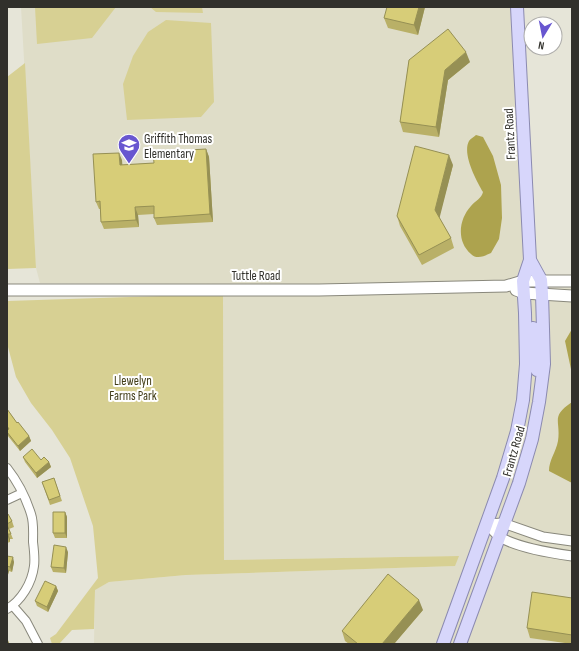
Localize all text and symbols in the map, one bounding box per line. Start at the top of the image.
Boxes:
north arrow [523,16,563,56]
text: N [537,38,545,52]
street label: Frantz Road [501,108,519,160]
place label: Griffith Thomas Elementary [144,131,213,162]
school or university icon: Griffith Thomas Elementary [116,132,142,165]
street label: Tuttle Road [231,268,281,284]
park label: Llewelyn Farms Park [109,373,157,404]
street label: Frantz Road [499,424,529,478]

